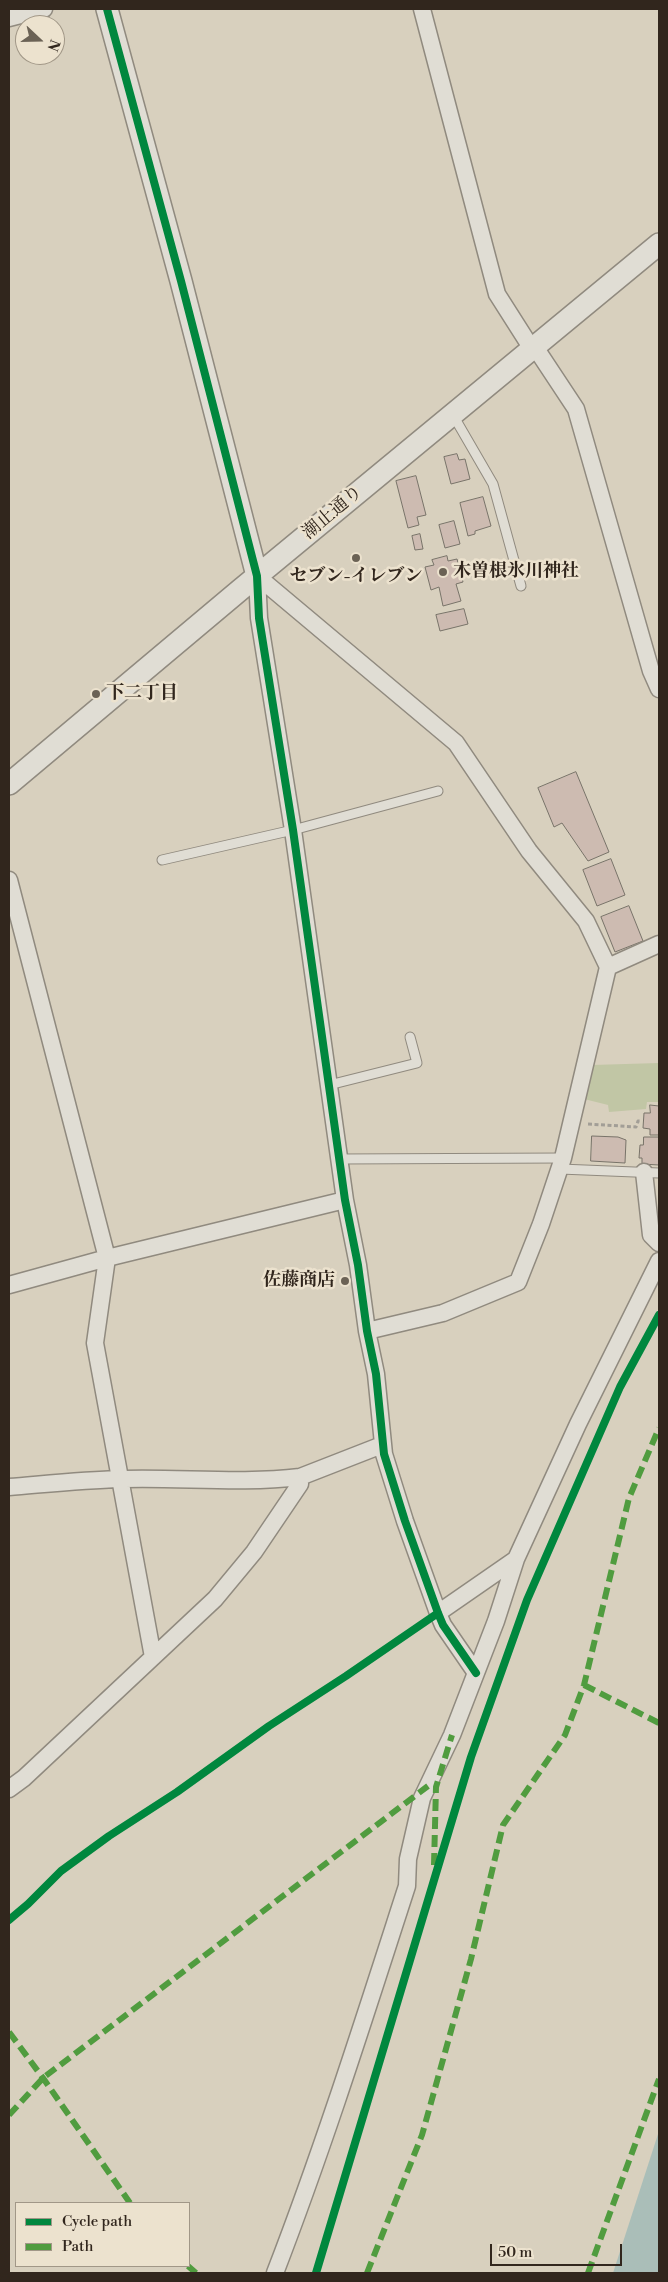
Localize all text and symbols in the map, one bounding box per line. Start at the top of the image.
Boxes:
north arrow [15,15,65,65]
text: N [43,37,63,53]
street label: 潮止通り [298,482,368,544]
marker: セブン-イレブン [350,552,362,564]
place label: 木曽根氷川神社 [453,561,579,583]
place label: セブン-イレブン [289,566,423,588]
marker: 木曽根氷川神社 [437,566,449,578]
place label: 下二丁目 [106,683,178,705]
marker: 下二丁目 [90,688,102,700]
place label: 佐藤商店 [263,1270,335,1292]
marker: 佐藤商店 [339,1275,351,1287]
legend [15,2202,190,2267]
text: Cycle path [62,2212,132,2231]
scale bar [493,2234,626,2266]
text: Path [62,2237,94,2256]
text: 50 m [498,2243,532,2262]

